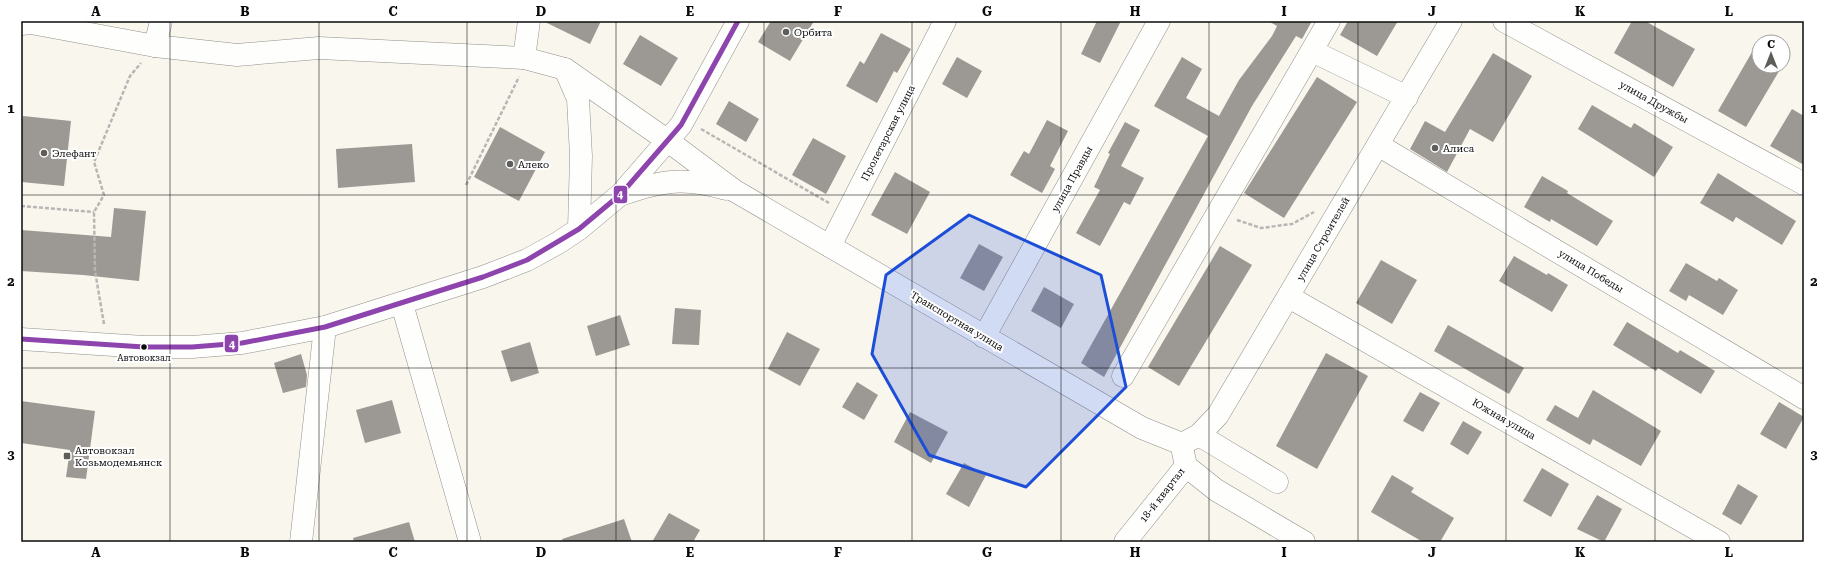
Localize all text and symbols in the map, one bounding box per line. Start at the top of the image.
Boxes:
text: A [91,4,101,19]
text: B [240,4,250,19]
text: C [388,4,398,19]
text: D [536,4,546,19]
text: E [686,4,694,19]
text: F [834,4,842,19]
text: G [982,4,992,19]
text: H [1130,4,1141,19]
text: I [1281,4,1287,19]
text: J [1428,4,1436,19]
text: K [1575,4,1586,19]
text: L [1725,4,1733,19]
marker: Орбита [781,27,791,37]
place label: Орбита [794,27,833,38]
north arrow [1751,34,1791,74]
text: С [1767,38,1775,51]
street label: улица Дружбы [1618,79,1690,125]
street label: Пролетарская улица [859,83,917,183]
text: 1 [7,101,15,116]
text: 1 [1810,101,1818,116]
marker: Алиса [1430,143,1440,153]
place label: Алиса [1443,143,1475,154]
street label: улица Правды [1049,144,1095,214]
marker: Элефант [39,148,49,158]
place label: Элефант [52,148,97,159]
marker: Алеко [505,159,515,169]
place label: Алеко [518,159,549,170]
line badge: 4 [613,185,628,204]
text: 4 [617,188,624,201]
street label: улица Строителей [1295,195,1352,283]
street label: улица Победы [1557,247,1625,295]
text: 2 [7,274,15,289]
text: 2 [1810,274,1818,289]
street label: Транспортная улица [909,289,1006,353]
line badge: 4 [224,334,239,353]
text: 4 [229,338,236,351]
marker: Автовокзал [139,342,149,352]
place label: Автовокзал [117,353,171,363]
street label: Южная улица [1471,397,1538,442]
place label: Автовокзал Козьмодемьянск [75,445,163,468]
text: 3 [7,447,15,462]
text: 3 [1810,447,1818,462]
marker: Автовокзал Козьмодемьянск [62,451,72,461]
street label: 18-й квартал [1137,466,1187,524]
text: A [91,545,101,560]
text: B [240,545,250,560]
text: C [388,545,398,560]
text: D [536,545,546,560]
text: E [686,545,694,560]
text: F [834,545,842,560]
text: G [982,545,992,560]
text: H [1130,545,1141,560]
text: I [1281,545,1287,560]
text: J [1428,545,1436,560]
text: K [1575,545,1586,560]
text: L [1725,545,1733,560]

